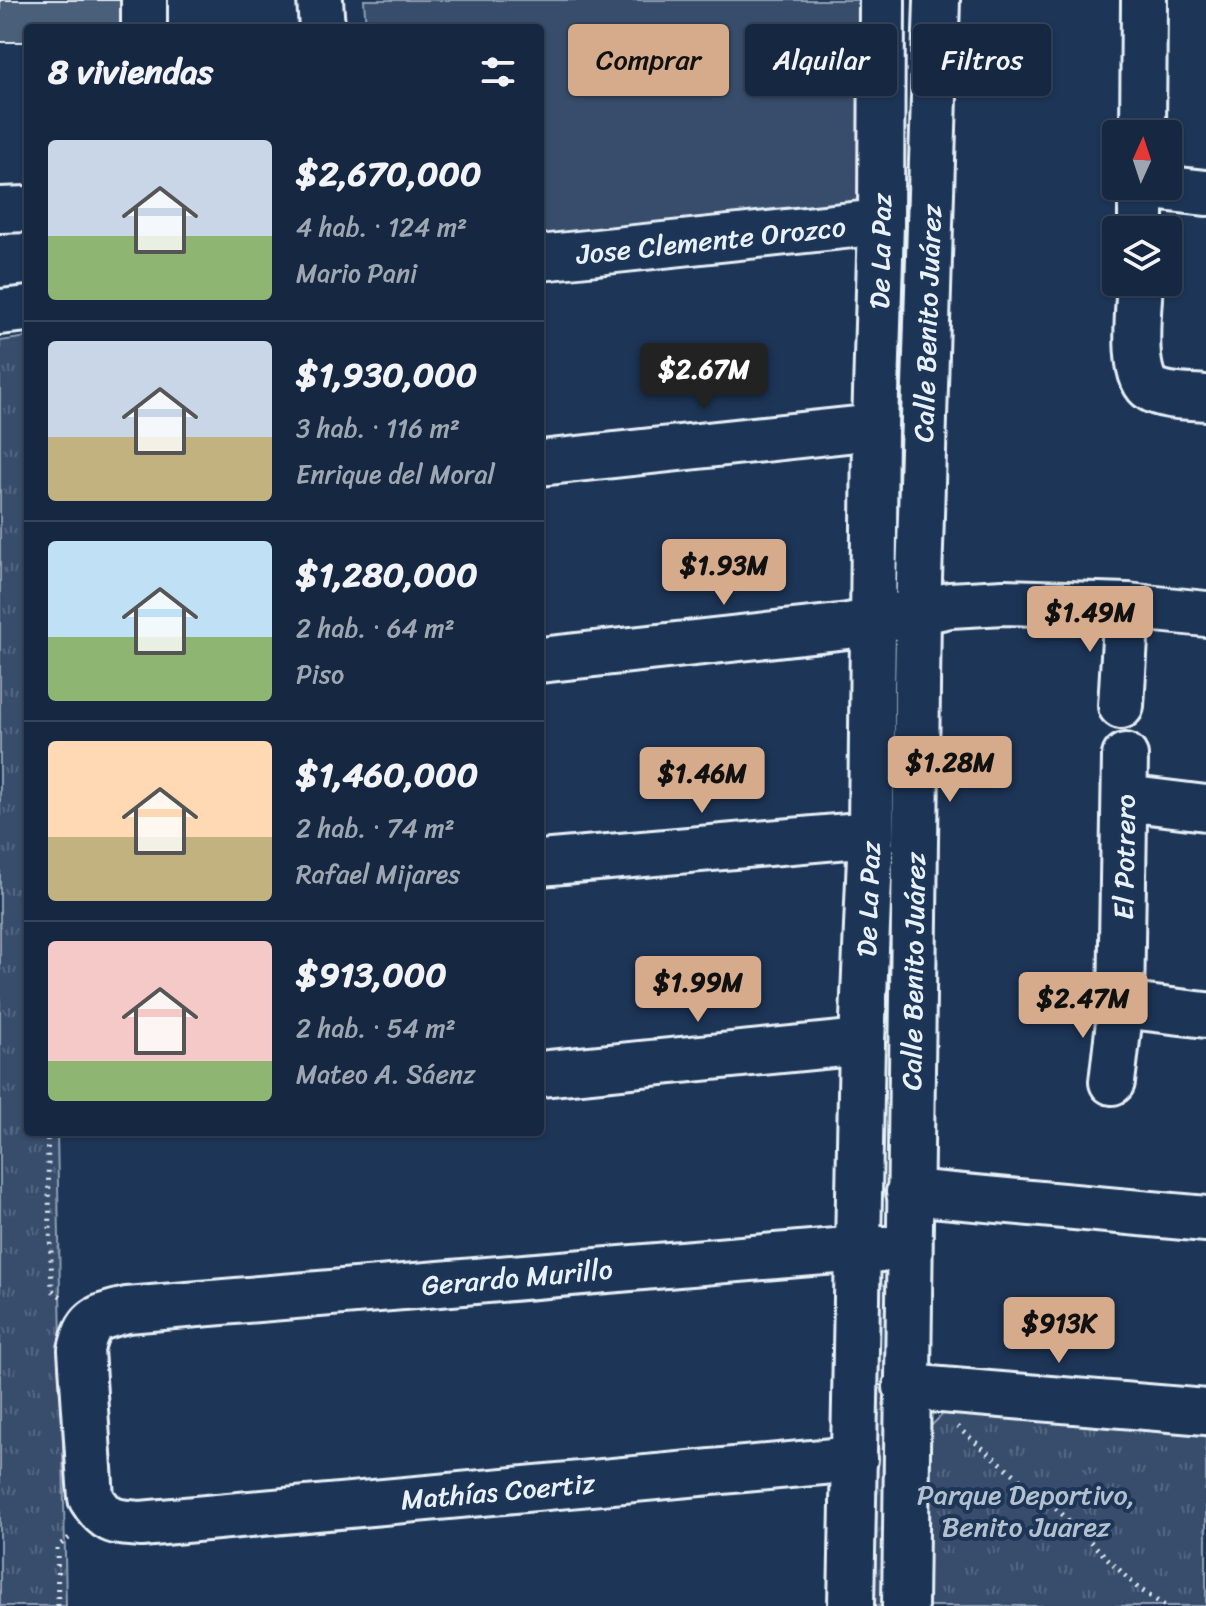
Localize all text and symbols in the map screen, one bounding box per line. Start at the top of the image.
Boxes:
chip: Comprar [568,24,729,96]
chip: Alquilar [745,24,897,96]
chip: Filtros [913,24,1051,96]
text: 8 viviendas [48,42,213,102]
icon: filters [476,50,520,94]
north arrow [1102,120,1182,200]
map controls [1102,120,1182,296]
text: $2,670,000 [296,144,481,204]
icon: home [112,172,208,268]
street label: De La Paz [855,192,906,309]
street label: Jose Clemente Orozco [573,202,848,279]
street label: Calle Benito Juárez [899,202,956,443]
text: 4 hab. · 124 m² [296,204,467,250]
button: layers [1102,216,1182,296]
text: Mario Pani [296,250,417,296]
pin: $2.67M [639,343,769,411]
text: $1,930,000 [296,345,477,405]
text: $2.67M [658,346,750,392]
icon: home [112,373,208,469]
text: 3 hab. · 116 m² [296,405,460,451]
text: Enrique del Moral [296,451,495,497]
pin: $1.93M [659,539,789,607]
text: $1.93M [680,542,768,588]
text: $1,280,000 [296,545,478,605]
icon: home [112,573,208,669]
pin: $1.49M [1025,586,1155,654]
text: $1.49M [1045,589,1135,635]
text: 2 hab. · 64 m² [296,605,455,651]
text: Piso [296,651,344,697]
pin: $1.28M [885,736,1015,804]
text: $1.28M [906,739,994,785]
text: $1,460,000 [296,745,478,805]
pin: $1.46M [637,747,767,815]
text: $1.46M [658,750,746,796]
icon: home [112,773,208,869]
street label: El Potrero [1099,794,1150,920]
text: 2 hab. · 74 m² [296,805,455,851]
street label: De La Paz [842,839,895,958]
text: Rafael Mijares [296,851,460,897]
street label: Calle Benito Juárez [887,851,940,1091]
text: $913,000 [296,945,447,1005]
pin: $1.99M [633,956,763,1024]
text: $1.99M [653,959,743,1005]
pin: $2.47M [1018,972,1148,1040]
icon: home [112,973,208,1069]
text: $2.47M [1037,975,1129,1021]
text: 2 hab. · 54 m² [296,1005,456,1051]
text: Mateo A. Sáenz [296,1051,475,1097]
street label: Gerardo Murillo [419,1245,615,1310]
pin: $913K [1003,1297,1115,1365]
text: $913K [1022,1300,1096,1346]
street label: Mathías Coertiz [399,1459,598,1524]
park label: Parque Deportivo, Benito Juarez [917,1470,1135,1551]

